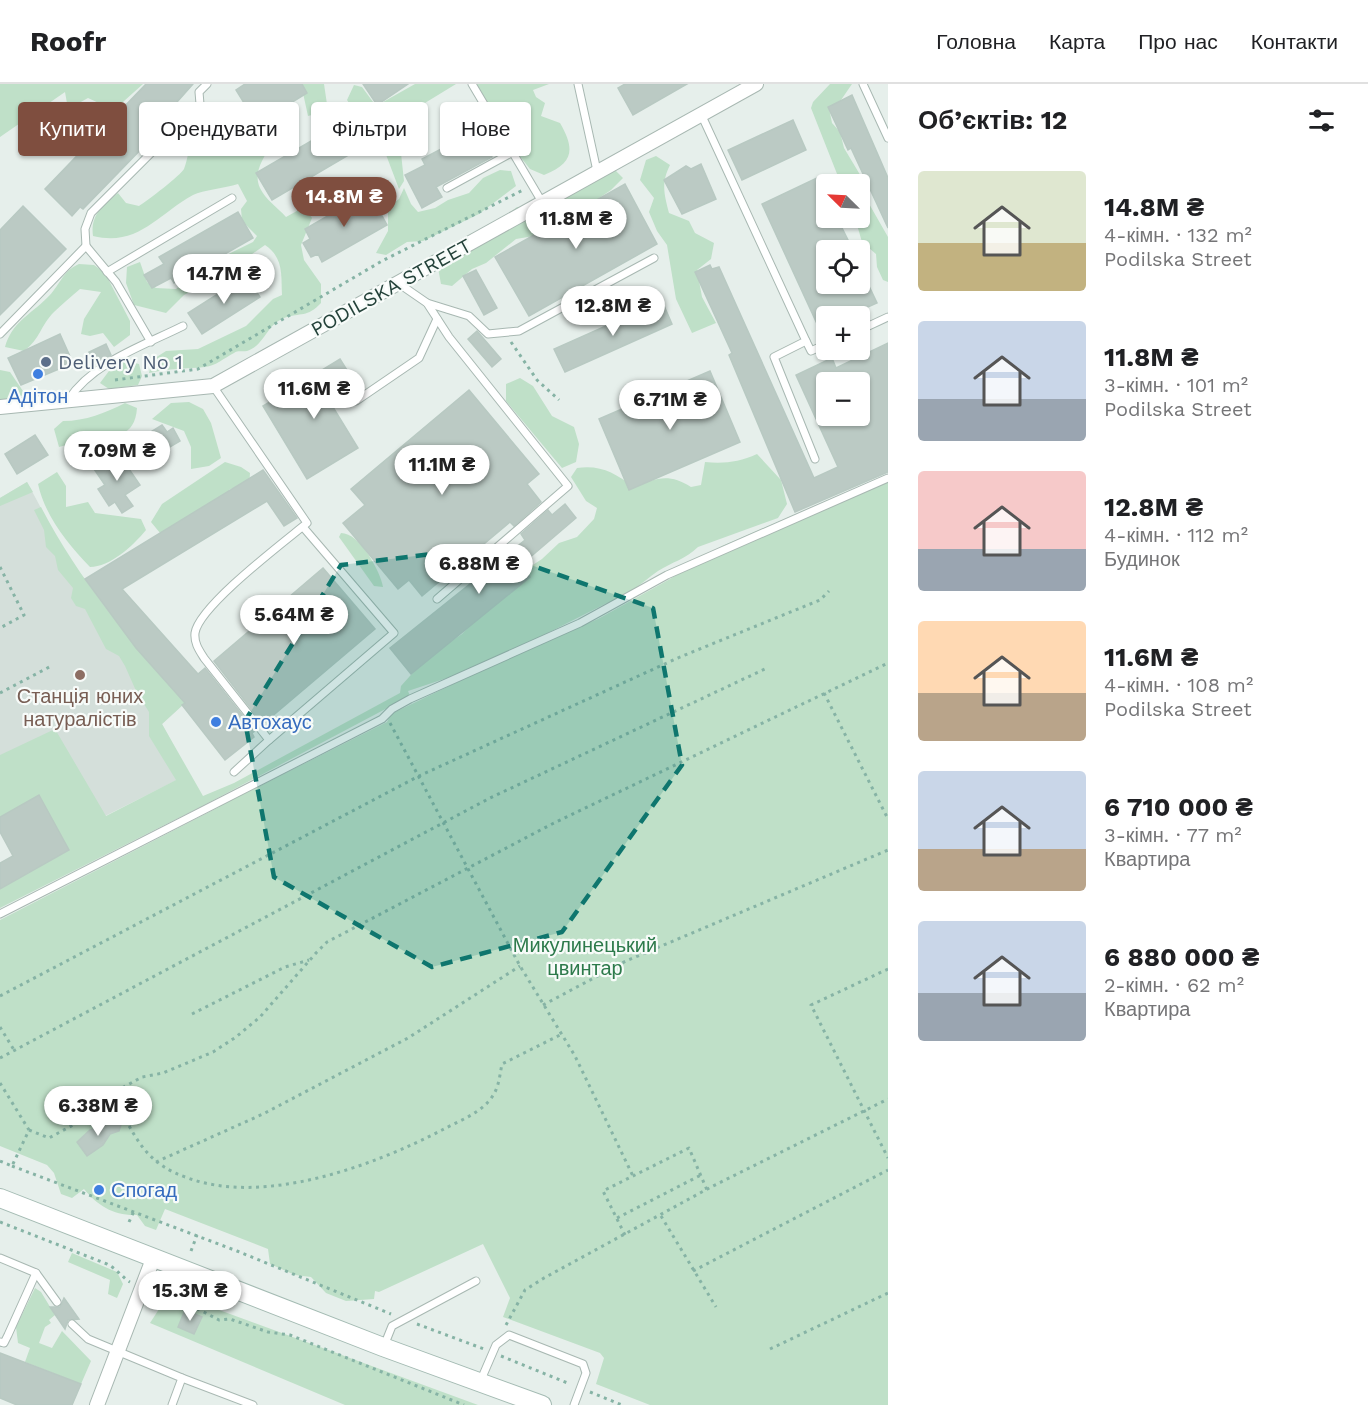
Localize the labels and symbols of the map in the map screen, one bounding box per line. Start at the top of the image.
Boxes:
north arrow [816,174,870,228]
pin: 14.8M ₴ [289,177,399,228]
pin: 11.8M ₴ [521,199,631,250]
street label: PODILSKA STREET [307,233,475,341]
pin: 14.7M ₴ [169,254,279,305]
pin: 12.8M ₴ [558,286,668,337]
place label: Delivery No 1 [58,350,183,374]
marker: Delivery No 1 [39,355,53,369]
marker: Адітон [31,367,45,381]
pin: 11.6M ₴ [259,369,369,420]
pin: 6.71M ₴ [615,380,725,431]
place label: Адітон [8,384,68,408]
pin: 7.09M ₴ [62,431,172,482]
pin: 11.1M ₴ [387,445,497,496]
pin: 6.88M ₴ [424,544,534,595]
pin: 5.64M ₴ [239,595,349,646]
marker: Станція юних натуралістів [73,668,87,682]
place label: Станція юних натуралістів [17,684,143,731]
place label: Автохаус [228,710,312,734]
marker: Автохаус [209,715,223,729]
park label: Микулинецький цвинтар [513,933,657,980]
pin: 6.38M ₴ [43,1086,153,1137]
place label: Спогад [111,1178,177,1202]
marker: Спогад [92,1183,106,1197]
pin: 15.3M ₴ [135,1271,245,1322]

